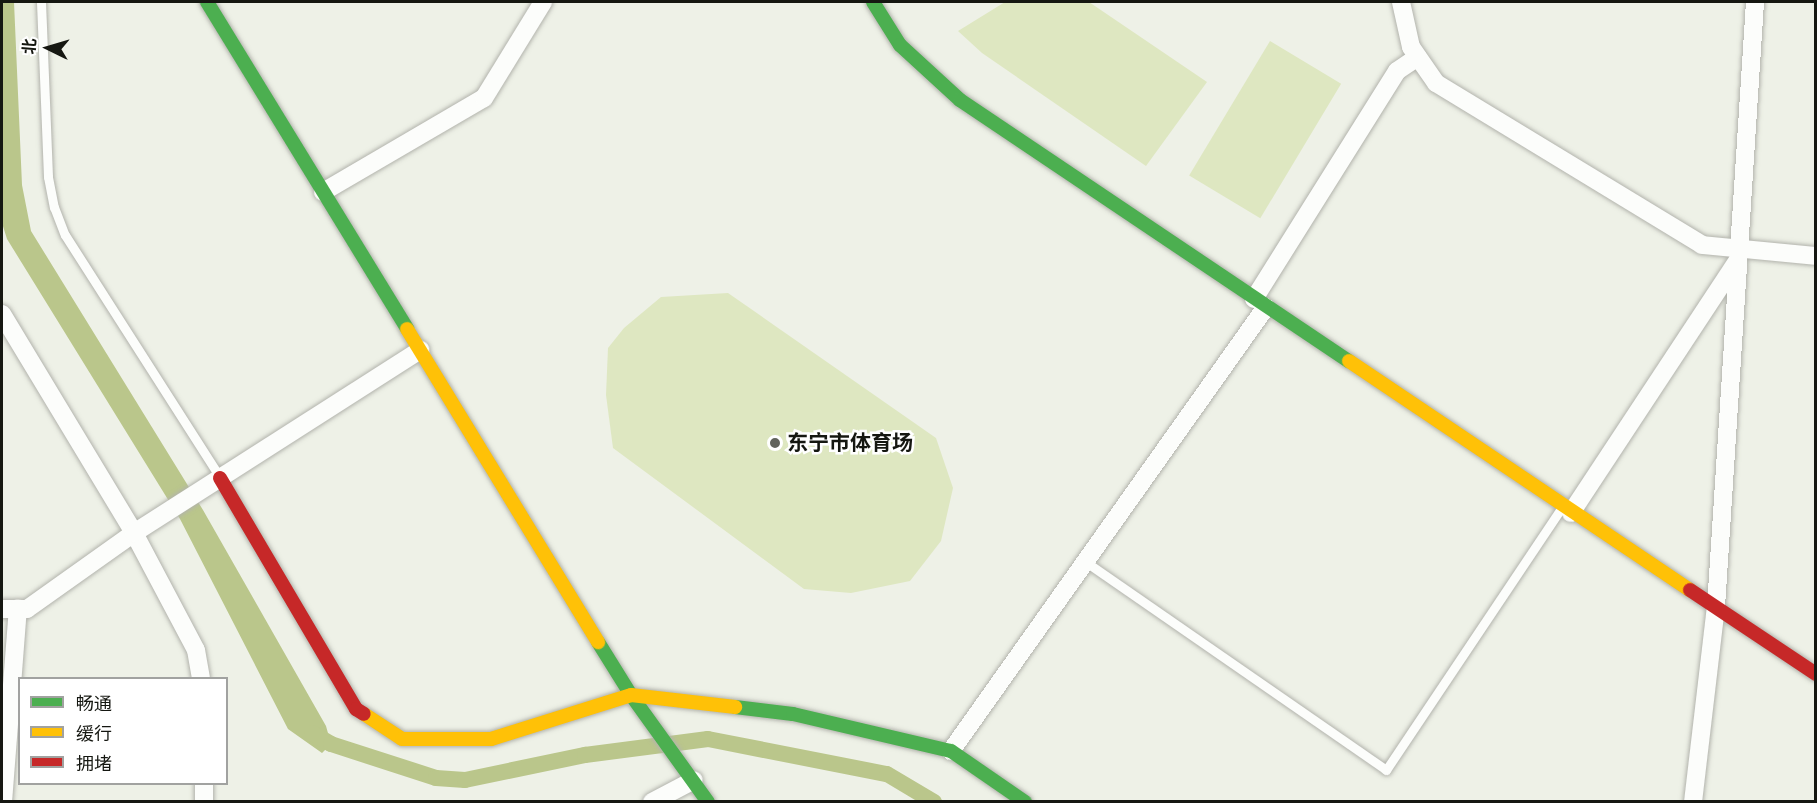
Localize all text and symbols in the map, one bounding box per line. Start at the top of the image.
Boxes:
north arrow [18,18,78,78]
text: 北 [18,38,42,55]
place label: 东宁市体育场 [787,430,913,456]
marker: 东宁市体育场 [768,436,782,450]
legend [18,677,228,785]
text: 畅通 [76,692,112,716]
text: 缓行 [76,722,112,746]
text: 拥堵 [76,752,112,776]

